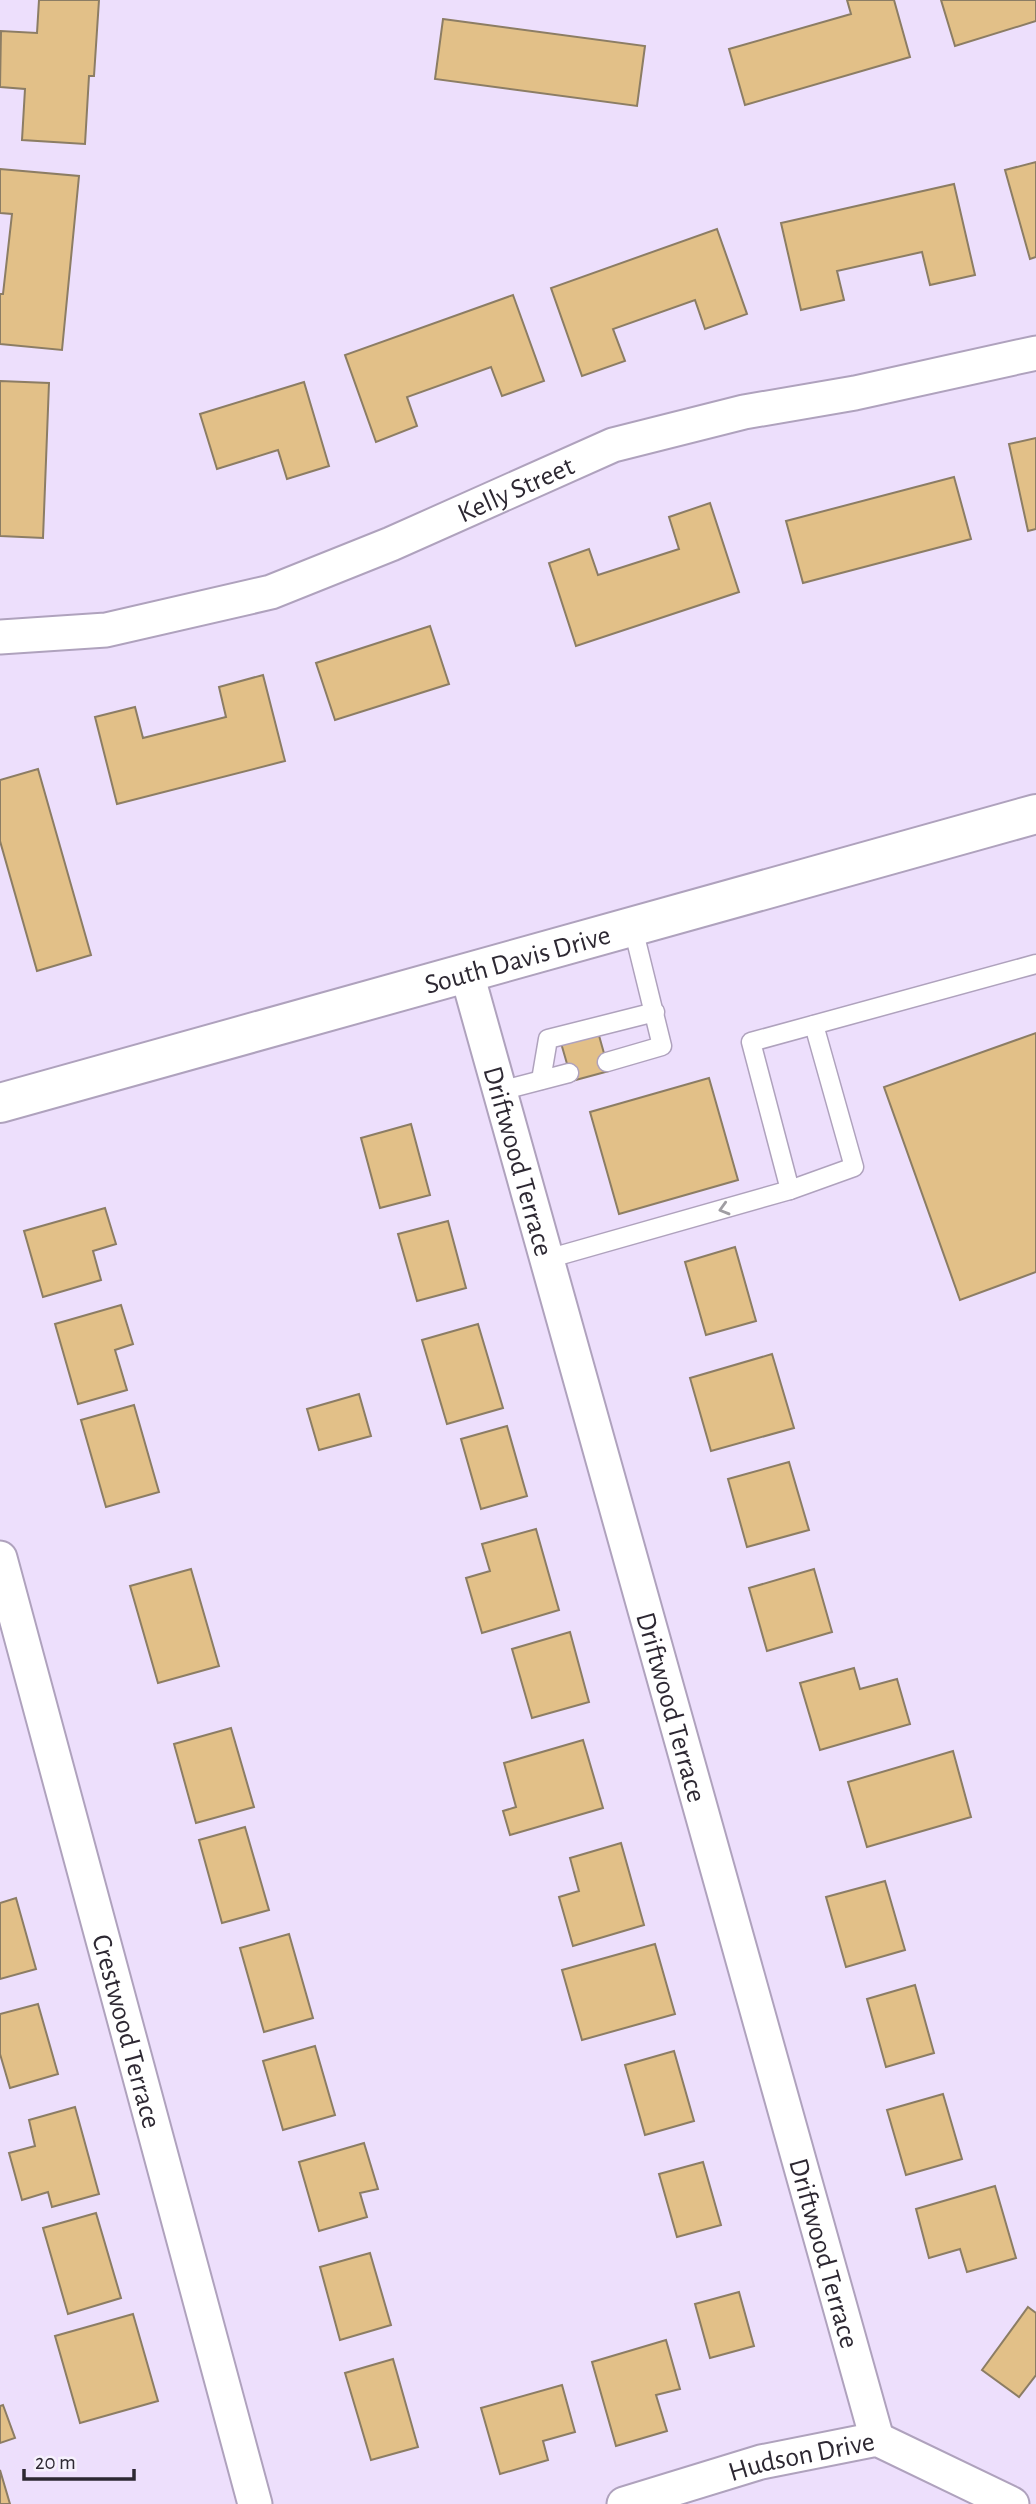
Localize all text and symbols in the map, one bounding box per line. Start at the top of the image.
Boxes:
street label: Kelly Street [454,452,579,528]
street label: South Davis Drive [422,921,614,1000]
street label: Driftwood Terrace [477,1063,557,1259]
one-way arrow [718,1200,730,1215]
street label: Driftwood Terrace [630,1609,710,1805]
street label: Crestwood Terrace [86,1932,165,2132]
street label: Driftwood Terrace [783,2155,863,2352]
street label: Hudson Drive [725,2428,877,2487]
scale bar [24,2438,135,2482]
text: 20 m [35,2452,76,2473]

